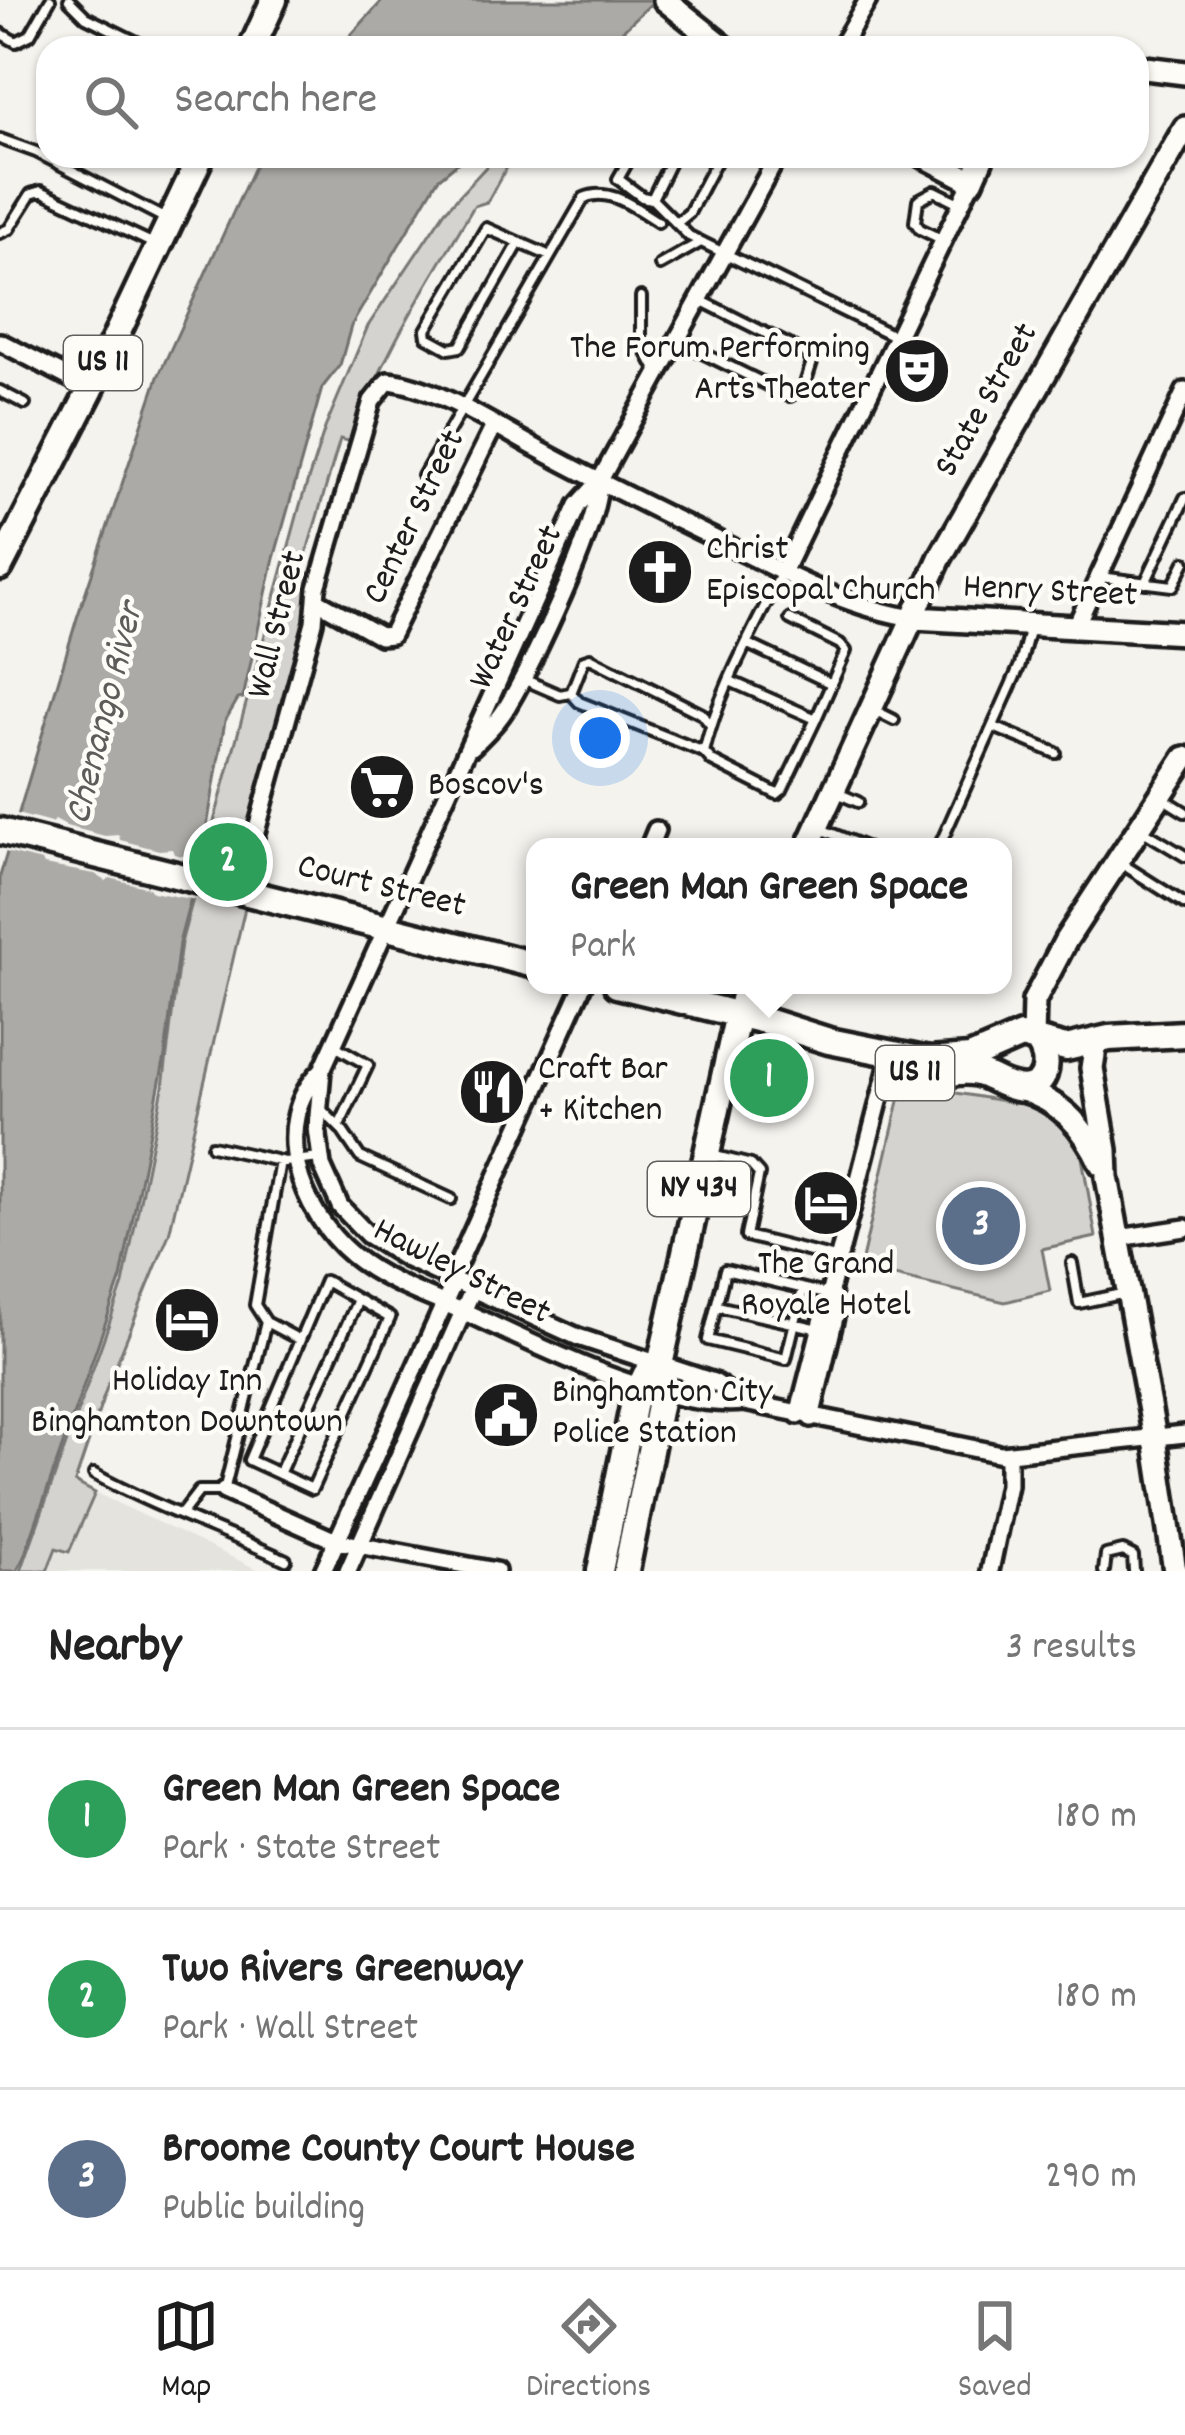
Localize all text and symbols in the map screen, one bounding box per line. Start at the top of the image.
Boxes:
search box [36,36,1149,168]
icon: search [78,69,144,135]
text: Search here [174,70,377,134]
street label: State Street [923,314,1053,488]
place label: The Forum Performing Arts Theater [570,324,871,417]
road number: US 11 [64,336,142,390]
theatre icon: The Forum Performing Arts Theater [882,336,952,406]
street label: Center Street [351,422,481,614]
street label: Water Street [457,517,579,699]
place label: Christ Episcopal Church [706,525,936,618]
church icon: Christ Episcopal Church [625,537,695,607]
street label: Wall Street [236,546,322,704]
street label: Henry Street [961,562,1139,624]
water label: Chenango River [53,593,162,830]
your location [570,708,630,768]
supermarket icon: Boscov's [347,752,417,822]
place label: Boscov's [428,761,544,813]
pin: 2 [189,817,267,907]
popup [526,838,1012,994]
street label: Court Street [291,842,471,934]
text: Green Man Green Space [570,857,968,921]
text: Park [570,921,636,976]
pin: 1 [730,1033,808,1123]
place label: Craft Bar + Kitchen [538,1045,668,1138]
road number: US 11 [876,1046,954,1100]
restaurant icon: Craft Bar + Kitchen [457,1057,527,1127]
road number: NY 434 [648,1162,750,1216]
hotel icon: The Grand Royale Hotel [791,1168,861,1238]
pin: 3 [942,1181,1020,1271]
street label: Hawley Street [363,1206,559,1340]
place label: The Grand Royale Hotel [741,1240,911,1333]
hotel icon: Holiday Inn Binghamton Downtown [152,1285,222,1355]
place label: Holiday Inn Binghamton Downtown [31,1357,343,1450]
place label: Binghamton City Police Station [552,1368,774,1461]
public building icon: Binghamton City Police Station [471,1380,541,1450]
text: Nearby [48,1613,181,1685]
text: 3 results [1006,1622,1137,1677]
text: Green Man Green Space [162,1759,560,1823]
text: 1 [83,1791,91,1846]
text: 180 m [1056,1791,1137,1846]
text: Park · State Street [162,1823,440,1878]
text: Two Rivers Greenway [162,1939,522,2003]
text: 2 [78,1971,96,2026]
text: 180 m [1056,1971,1137,2026]
text: Park · Wall Street [162,2003,418,2058]
text: Broome County Court House [162,2119,635,2183]
text: 3 [78,2151,96,2206]
text: 290 m [1045,2151,1137,2206]
text: Public building [162,2183,365,2238]
tab: Map [153,2293,219,2412]
tab: Directions [526,2293,651,2412]
tab: Saved [958,2293,1032,2412]

